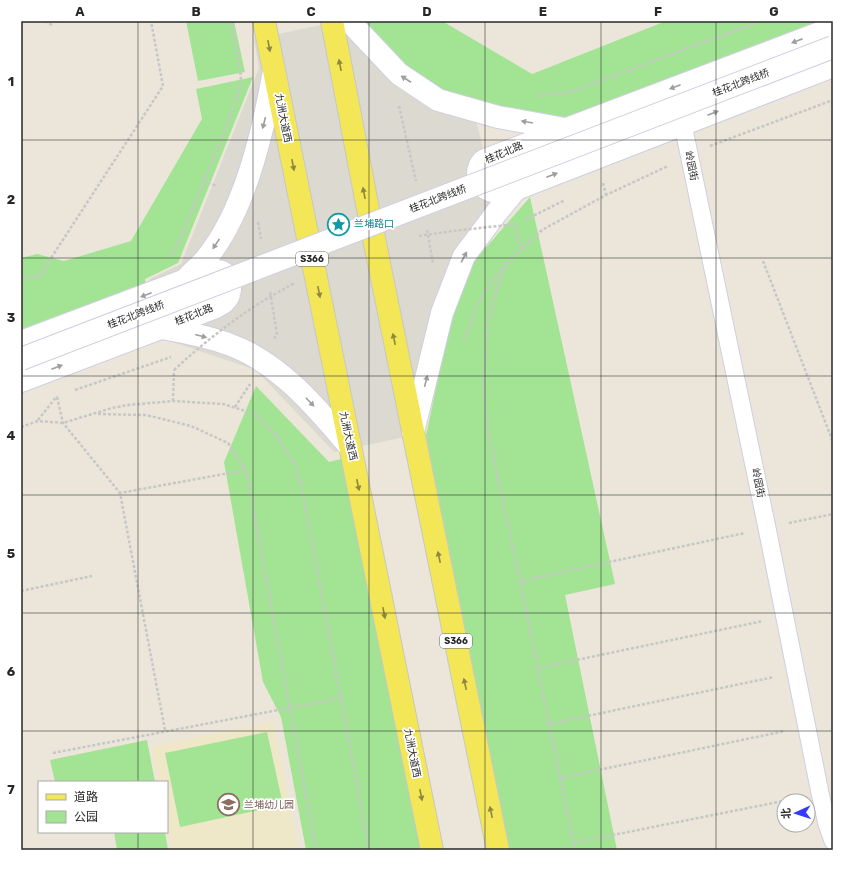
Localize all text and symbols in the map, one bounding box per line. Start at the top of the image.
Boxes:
text: A [75,4,85,19]
text: B [191,4,201,19]
text: C [306,4,316,19]
text: D [422,4,432,19]
text: E [539,4,547,19]
text: F [654,4,662,19]
text: G [769,4,779,19]
one-way arrow [790,39,802,45]
one-way arrow [266,40,272,52]
one-way arrow [337,59,343,71]
street label: 桂花北跨线桥 [711,67,771,99]
text: 1 [8,74,14,89]
one-way arrow [401,75,411,83]
one-way arrow [668,85,680,91]
street label: 九洲大道西 [272,92,294,144]
one-way arrow [707,109,719,115]
one-way arrow [260,117,266,130]
one-way arrow [520,119,533,125]
street label: 桂花北路 [483,140,525,166]
street label: 岭园街 [682,150,700,182]
one-way arrow [290,158,296,171]
one-way arrow [547,172,559,178]
street label: 桂花北跨线桥 [408,183,468,215]
one-way arrow [361,187,367,199]
text: 2 [7,192,15,207]
place icon: 兰埔路口 [325,211,351,237]
place label: 兰埔路口 [354,218,394,230]
one-way arrow [212,238,220,249]
one-way arrow [461,251,468,263]
road number: S366 [296,252,328,266]
one-way arrow [316,286,322,298]
one-way arrow [140,293,152,299]
street label: 桂花北跨线桥 [106,299,166,331]
street label: 桂花北路 [173,302,215,328]
text: 3 [7,310,16,325]
one-way arrow [195,333,207,339]
one-way arrow [391,333,397,345]
one-way arrow [52,364,64,370]
one-way arrow [423,375,429,387]
one-way arrow [305,397,315,407]
street label: 九洲大道西 [337,410,359,462]
text: 4 [7,428,16,443]
street label: 岭园街 [749,467,767,499]
one-way arrow [355,479,361,491]
text: 5 [7,546,15,561]
one-way arrow [435,551,441,563]
one-way arrow [381,606,387,619]
road number: S366 [440,634,472,648]
text: 6 [7,664,16,679]
one-way arrow [461,678,467,691]
street label: 九洲大道西 [401,727,423,779]
legend [38,781,168,833]
text: 7 [7,782,15,797]
one-way arrow [418,789,424,801]
text: 道路 [74,790,98,804]
school or university icon: 兰埔幼儿园 [216,792,242,818]
north arrow [776,793,816,833]
place label: 兰埔幼儿园 [244,799,294,811]
one-way arrow [487,806,493,818]
text: 北 [780,808,793,819]
text: 公园 [74,810,98,824]

